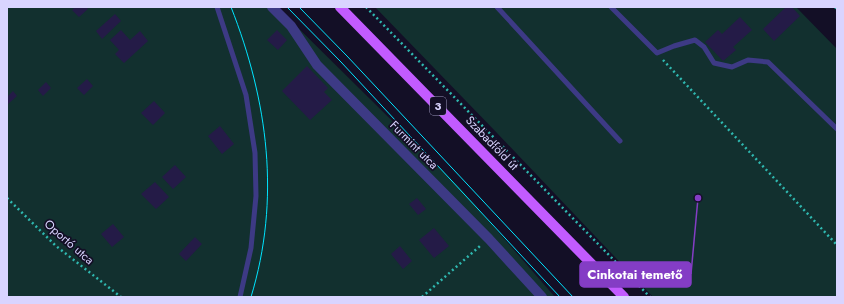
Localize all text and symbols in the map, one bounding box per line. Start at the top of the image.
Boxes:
road number: 3 [430,97,446,115]
street label: Szabadföld út [461,112,523,174]
street label: Furmint utca [386,117,442,173]
street label: Oportó utca [40,215,98,269]
callout: Cinkotai temető [580,262,691,287]
text: Cinkotai temető [587,265,683,284]

